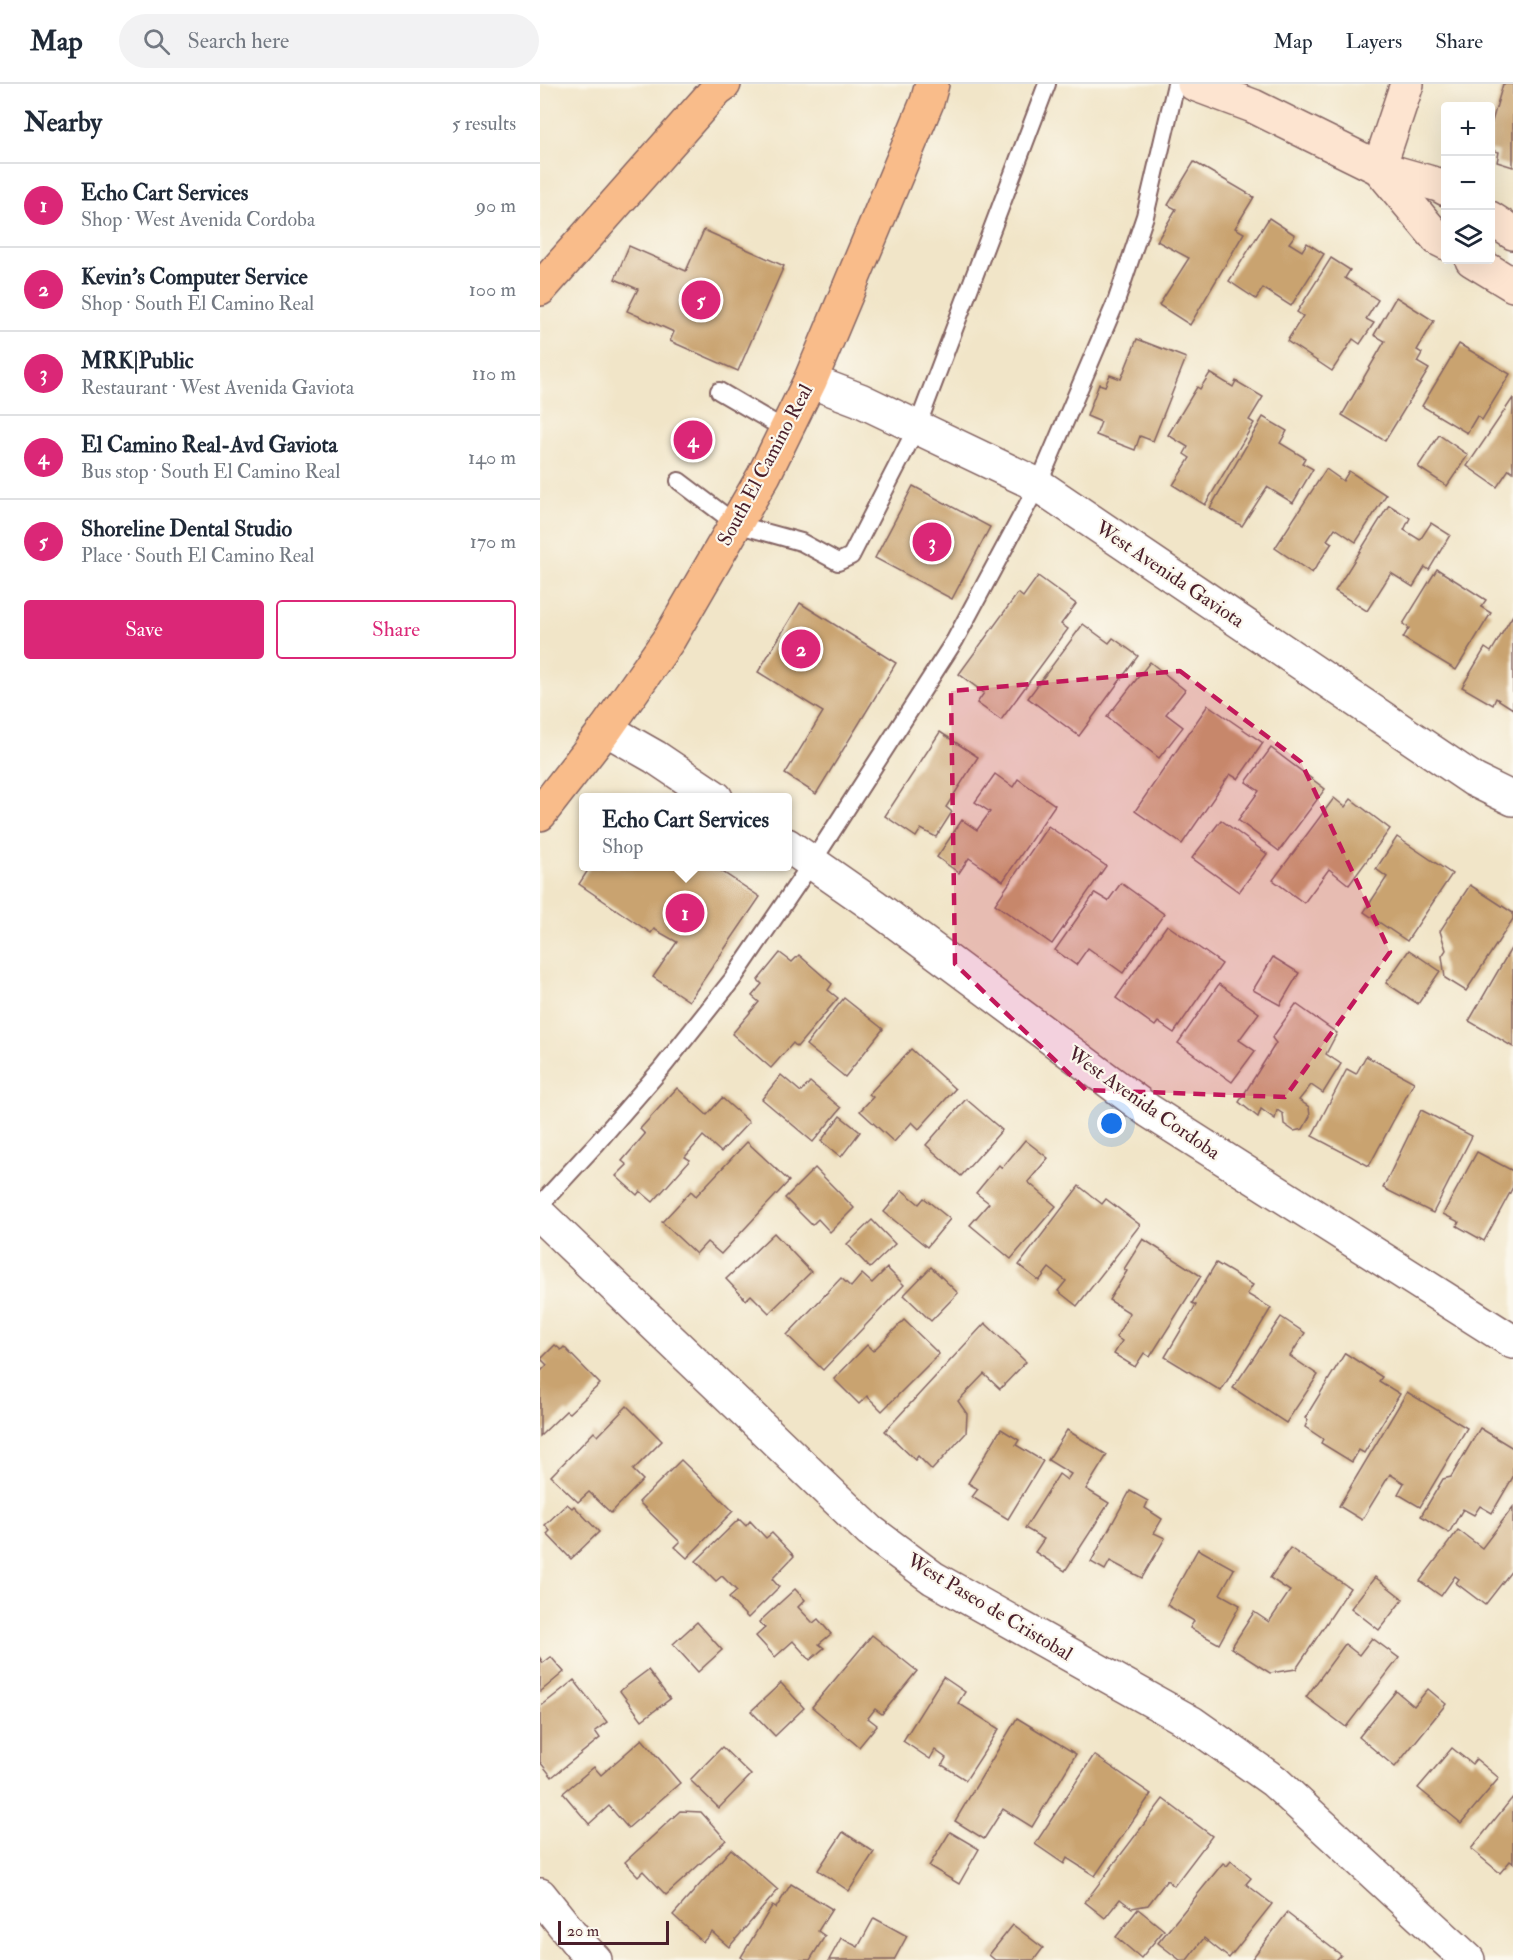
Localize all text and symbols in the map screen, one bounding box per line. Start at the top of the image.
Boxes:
search box [119,14,539,68]
text: Map [30,24,83,59]
icon: search [140,25,173,58]
text: Search here [188,27,289,55]
text: Map [1273,28,1313,55]
text: Layers [1346,28,1402,55]
text: Share [1435,28,1483,55]
map controls [1441,102,1495,264]
button: + [1441,102,1495,156]
text: Nearby [24,107,102,139]
text: 5 results [452,111,516,136]
button: − [1441,156,1495,210]
text: Echo Cart Services [81,179,248,207]
text: 1 [40,193,47,218]
text: 90 m [476,193,516,218]
text: Shop · West Avenida Cordoba [81,207,315,232]
button: layers [1441,210,1495,264]
text: Kevin's Computer Service [81,263,308,291]
text: 2 [38,277,49,302]
text: 100 m [469,277,516,302]
pin: 5 [682,278,720,322]
text: Shop · South El Camino Real [81,291,314,316]
text: MRK|Public [81,347,194,375]
text: 3 [40,361,47,386]
text: 110 m [472,361,516,386]
text: Restaurant · West Avenida Gaviota [81,375,354,400]
street label: South El Camino Real [712,380,818,550]
pin: 4 [674,418,712,462]
text: El Camino Real-Avd Gaviota [81,431,338,459]
text: 4 [38,445,49,470]
text: 140 m [468,445,516,470]
text: Bus stop · South El Camino Real [81,459,340,484]
street label: West Avenida Gaviota [1090,514,1250,633]
text: Shoreline Dental Studio [81,515,292,543]
pin: 3 [912,520,952,564]
text: 5 [39,529,48,554]
text: 170 m [470,529,516,554]
text: Place · South El Camino Real [81,543,314,568]
button: Save [24,600,264,659]
button: Share [276,600,516,659]
pin: 2 [782,626,820,672]
popup [579,793,792,871]
text: Echo Cart Services [602,806,769,834]
text: Shop [602,834,643,859]
pin: 1 [666,890,704,936]
street label: West Avenida Cordoba [1062,1040,1226,1165]
your location [1097,1109,1126,1138]
street label: West Paseo de Cristobal [902,1547,1077,1666]
scale bar [558,1918,669,1946]
text: 20 m [567,1921,599,1941]

